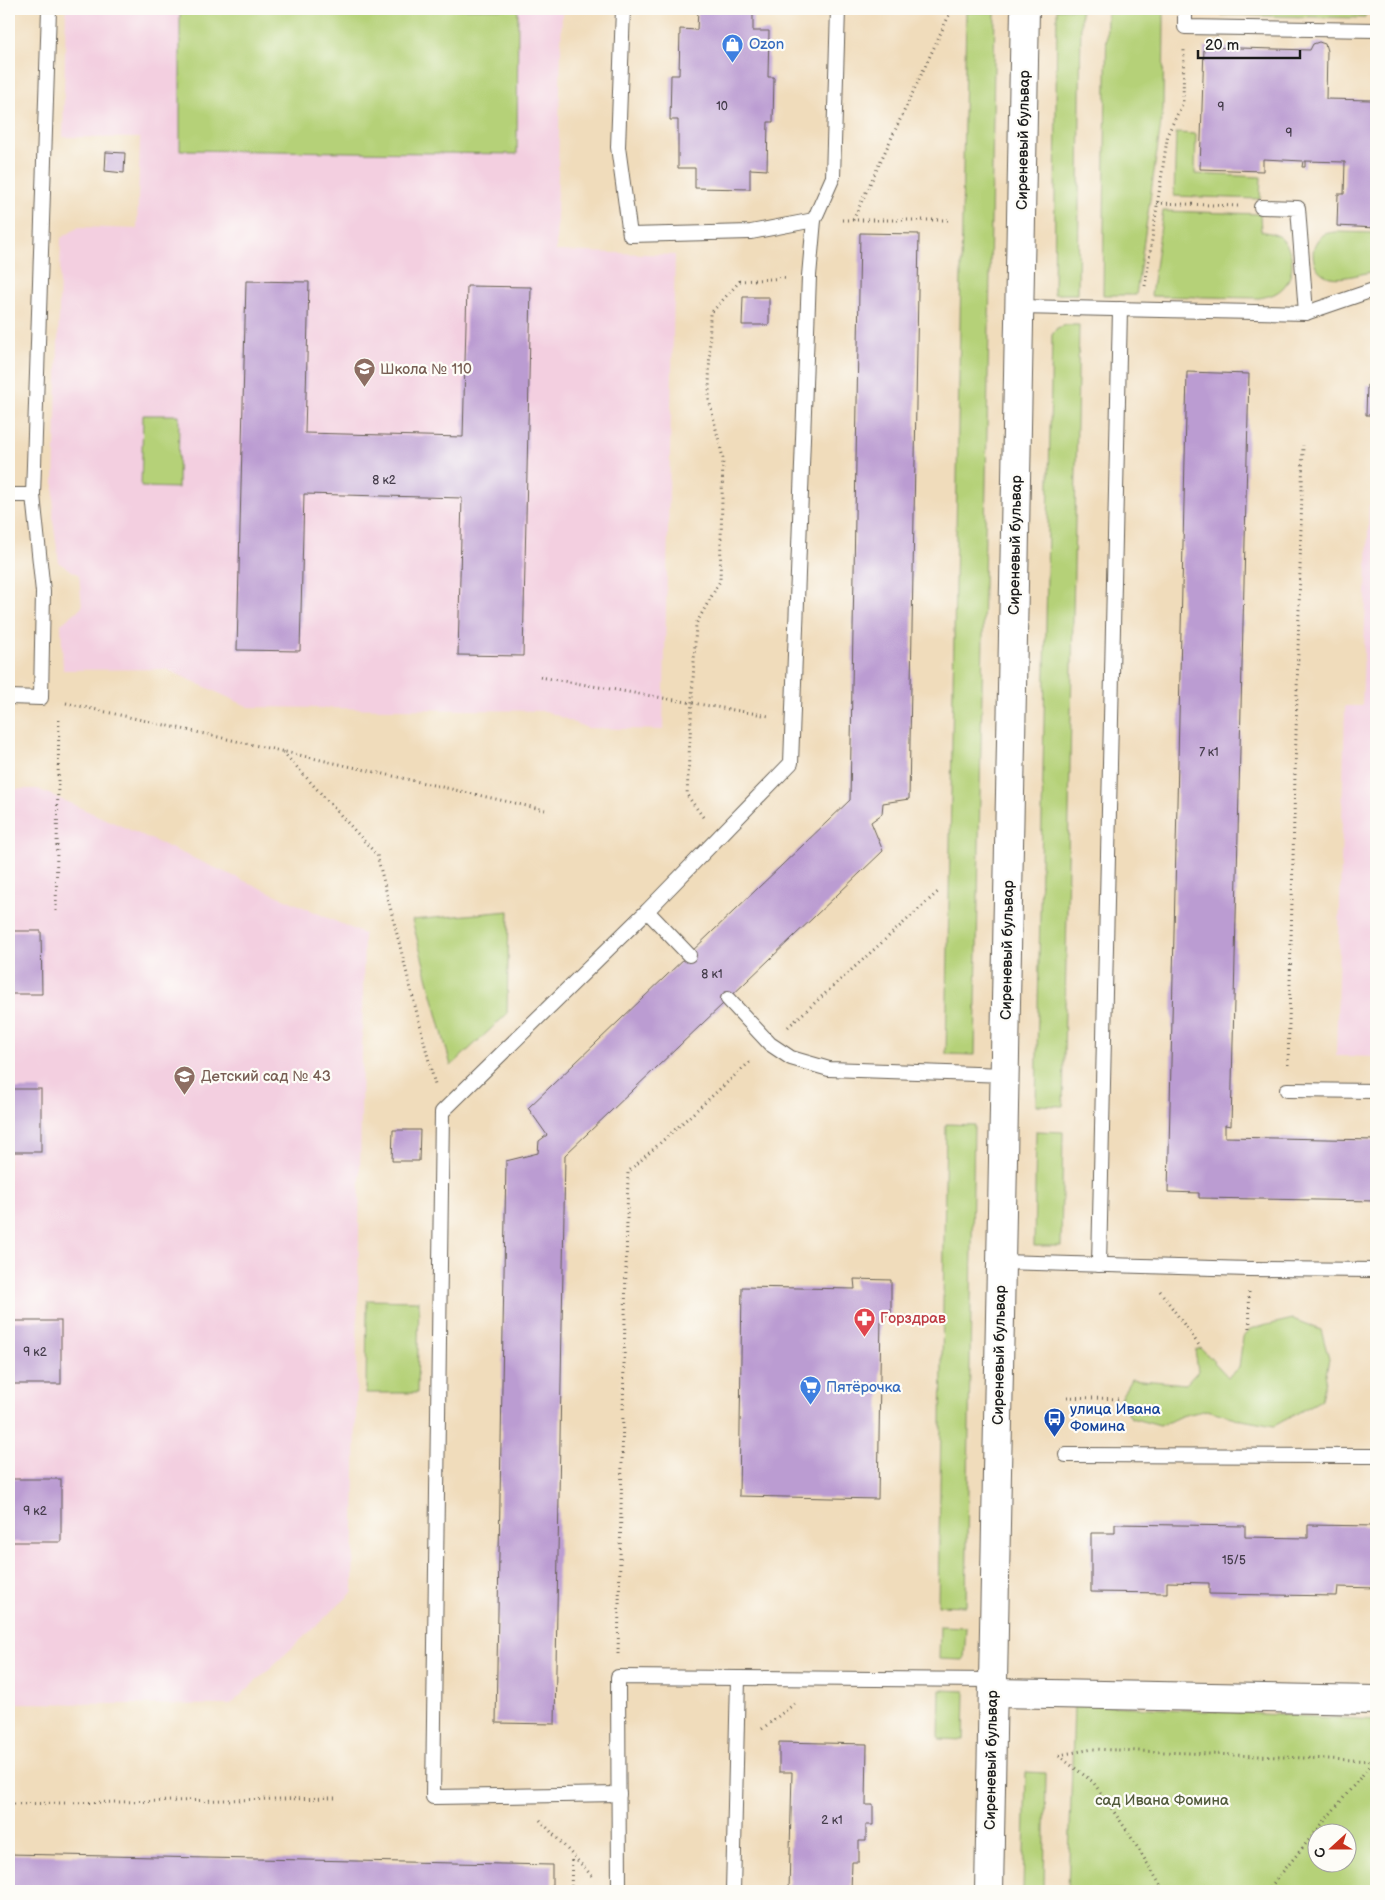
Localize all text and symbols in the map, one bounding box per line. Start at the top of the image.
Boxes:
scale bar [1198,28,1300,60]
shop icon: Ozon [721,32,745,63]
place label: Ozon [749,35,784,54]
text: 20 m [1205,36,1239,55]
street label: Сиреневый бульвар [1013,69,1034,210]
house number: 10 [716,99,728,114]
house number: 9 [1218,100,1225,115]
house number: 9 [1286,126,1293,141]
school or university icon: Школа № 110 [352,357,376,388]
place label: Школа № 110 [380,360,472,379]
house number: 8 к2 [372,473,396,488]
street label: Сиреневый бульвар [1005,474,1026,615]
house number: 7 к1 [1199,745,1219,760]
street label: Сиреневый бульвар [997,879,1018,1020]
house number: 8 к1 [701,967,723,982]
school or university icon: Детский сад № 43 [173,1064,197,1095]
place label: Детский сад № 43 [201,1067,331,1086]
street label: Сиреневый бульвар [989,1284,1010,1425]
pharmacy icon: Горздрав [852,1306,876,1337]
place label: Горздрав [880,1309,946,1328]
house number: 9 к2 [23,1345,47,1360]
supermarket icon: Пятёрочка [798,1375,822,1406]
place label: Пятёрочка [826,1378,901,1397]
place label: улица Ивана Фомина [1070,1400,1161,1436]
bus stop icon: улица Ивана Фомина [1042,1406,1066,1437]
house number: 9 к2 [23,1504,47,1519]
house number: 15/5 [1222,1553,1246,1568]
street label: Сиреневый бульвар [981,1689,1002,1830]
park label: сад Ивана Фомина [1095,1791,1229,1810]
house number: 2 к1 [821,1813,843,1828]
north arrow [1308,1822,1358,1872]
text: С [1311,1845,1330,1860]

